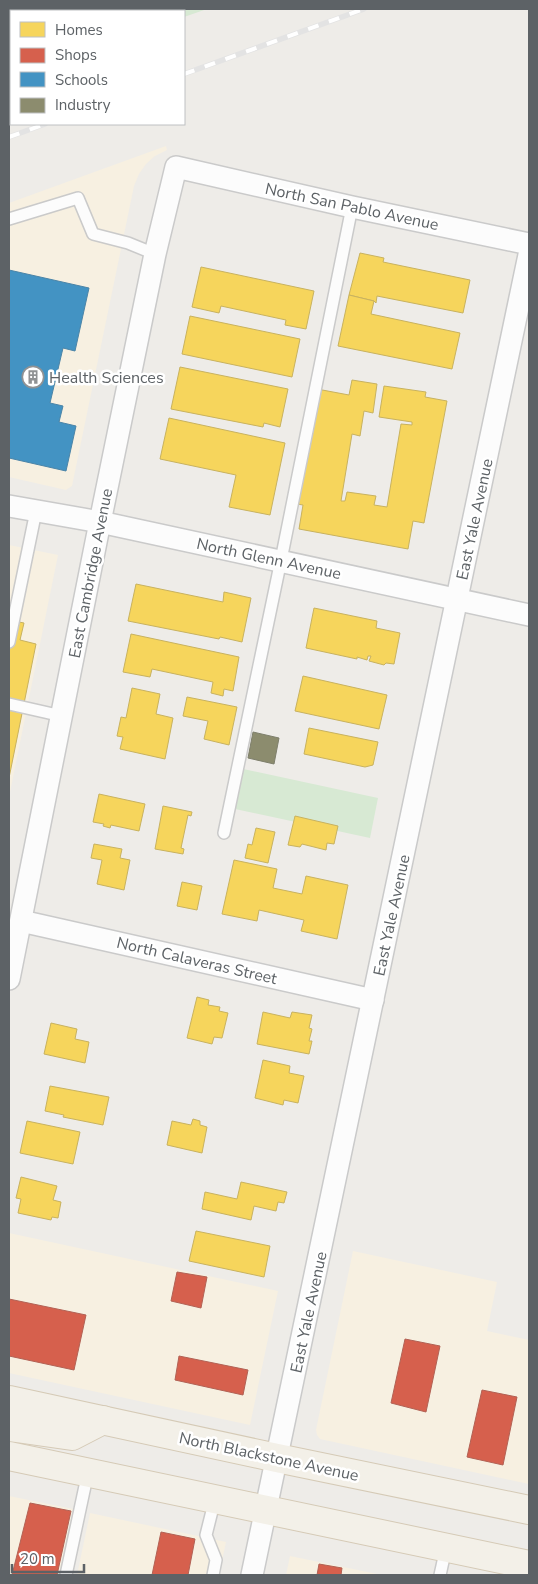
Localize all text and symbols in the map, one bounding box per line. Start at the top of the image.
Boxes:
legend [10,10,185,125]
text: Homes [55,20,103,40]
text: Shops [55,45,97,65]
text: Schools [55,70,108,90]
text: Industry [55,95,111,115]
street label: North San Pablo Avenue [263,178,441,236]
building icon: Health Sciences [21,365,45,389]
place label: Health Sciences [49,367,164,389]
street label: East Yale Avenue [451,456,499,582]
street label: East Cambridge Avenue [64,487,118,660]
street label: North Glenn Avenue [195,533,343,585]
street label: East Yale Avenue [368,852,416,978]
street label: North Calaveras Street [114,932,280,990]
street label: East Yale Avenue [285,1249,333,1375]
street label: North Blackstone Avenue [177,1427,361,1487]
scale bar [12,1542,85,1574]
text: 20 m [20,1549,55,1569]

